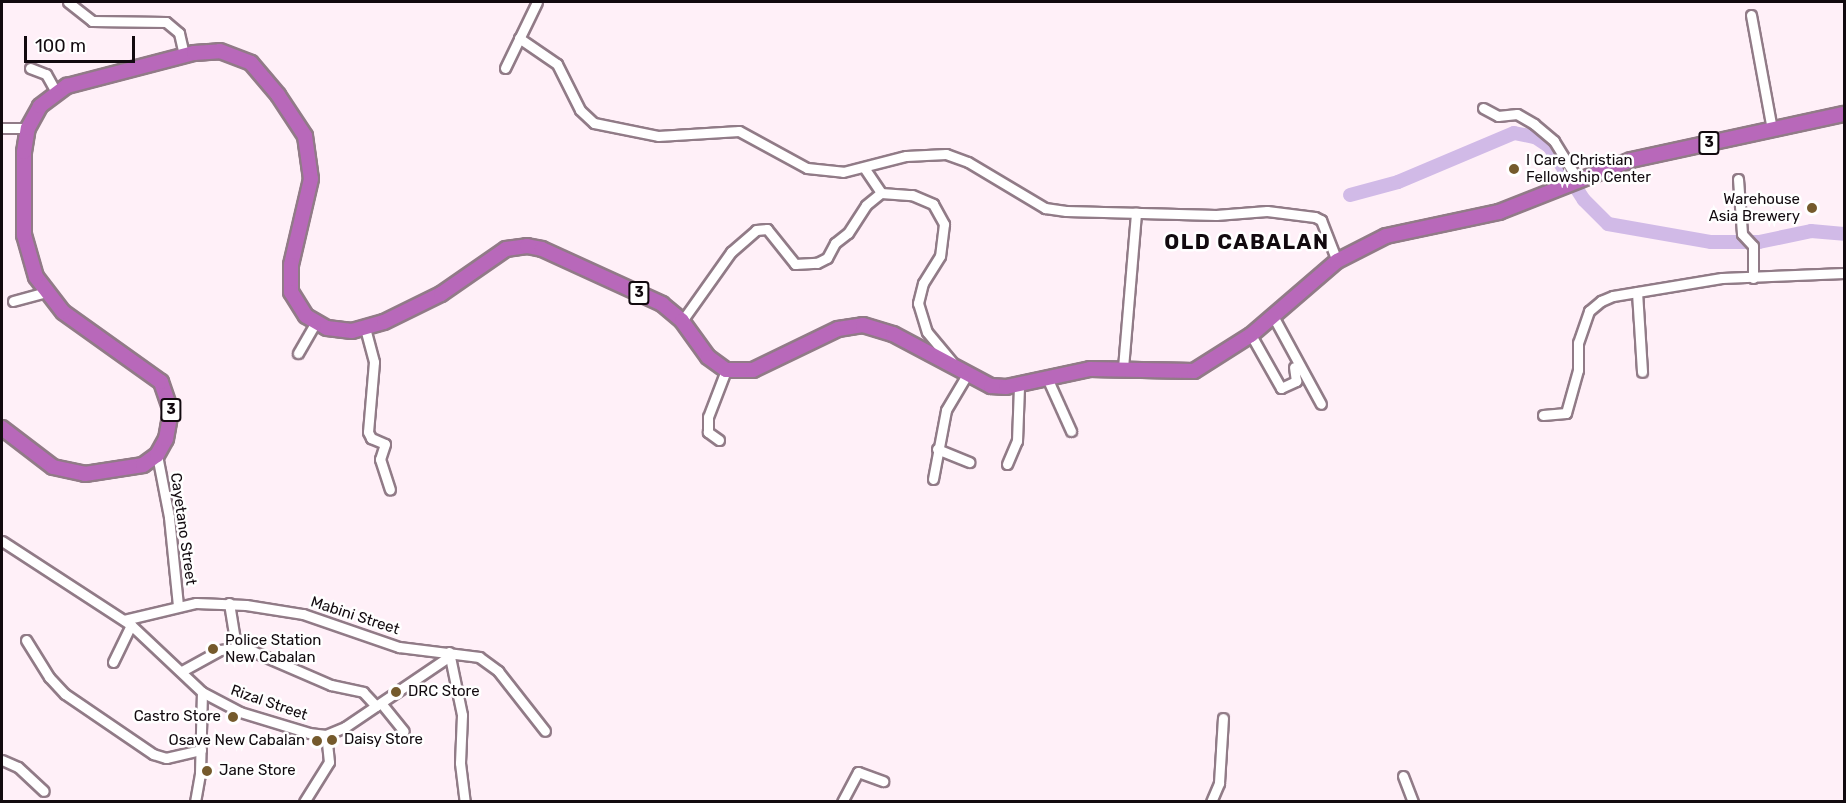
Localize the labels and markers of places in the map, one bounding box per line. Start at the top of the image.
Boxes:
place label: I Care Christian Fellowship Center [1526,151,1651,186]
marker: I Care Christian Fellowship Center [1507,162,1521,176]
place label: Warehouse Asia Brewery [1709,190,1800,225]
marker: Warehouse Asia Brewery [1805,201,1819,215]
place label: Police Station New Cabalan [225,631,321,666]
marker: Police Station New Cabalan [206,642,220,656]
place label: DRC Store [408,683,480,701]
marker: DRC Store [389,685,403,699]
place label: Castro Store [134,708,221,726]
marker: Castro Store [226,710,240,724]
place label: Daisy Store [344,731,423,749]
place label: Osave New Cabalan [168,732,305,750]
marker: Daisy Store [325,733,339,747]
marker: Osave New Cabalan [310,734,324,748]
place label: Jane Store [219,762,296,780]
marker: Jane Store [200,764,214,778]

